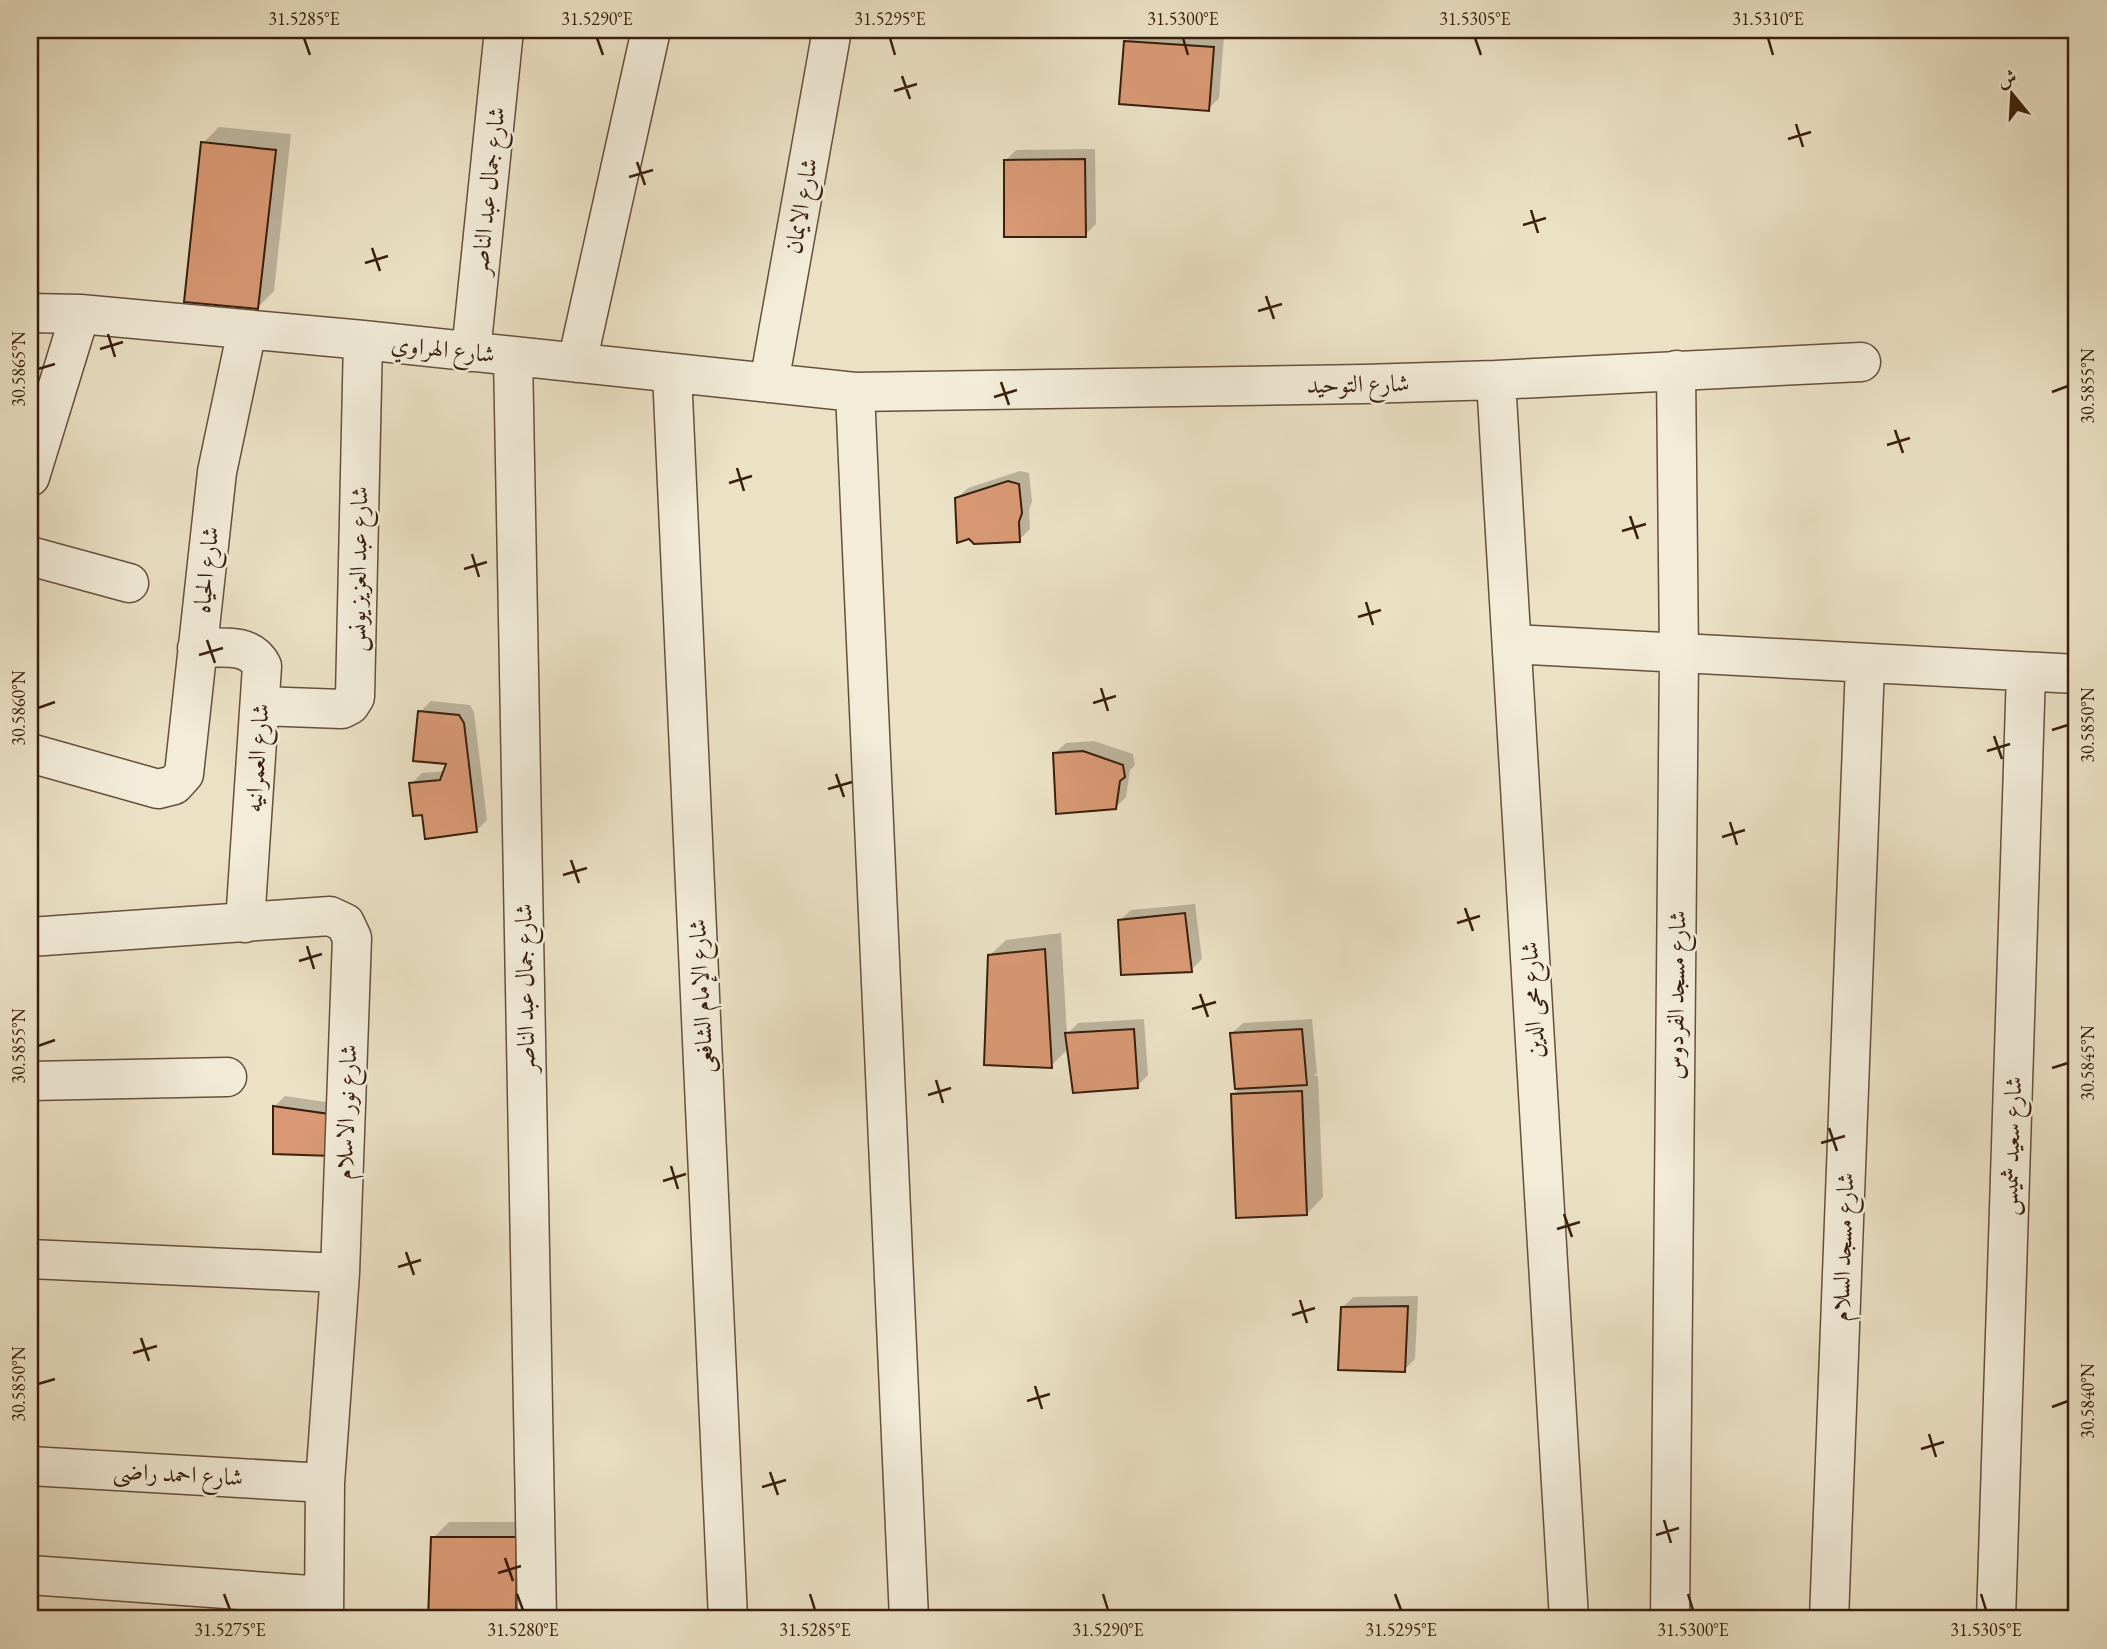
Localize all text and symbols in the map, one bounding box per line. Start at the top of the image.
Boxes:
text: 31.5285°E [268,7,340,30]
text: 31.5290°E [561,7,633,30]
text: 31.5295°E [854,7,926,30]
text: 31.5300°E [1147,7,1219,30]
text: 31.5305°E [1439,7,1511,30]
text: 31.5310°E [1732,7,1804,30]
north arrow [1978,60,2048,130]
text: ش [1994,64,2020,93]
street label: شارع جمال عبد الناصر [463,105,517,280]
street label: شارع الايمان [777,156,829,257]
street label: شارع الهراوي [389,328,496,374]
text: 30.5865°N [7,331,30,407]
text: 30.5855°N [2076,348,2099,424]
street label: شارع التوحيد [1306,367,1410,405]
street label: شارع عبد العزيز يونس [341,486,379,652]
street label: شارع الحياه [186,525,230,615]
text: 30.5860°N [7,670,30,746]
text: 30.5850°N [2076,687,2099,763]
street label: شارع العمرانيه [237,703,281,814]
street label: شارع جمال عبد الناصر [508,903,547,1076]
street label: شارع مسجد الفردوس [1659,910,1697,1080]
street label: شارع الإمام الشافعى [681,918,726,1074]
street label: شارع محى الدين [1513,940,1555,1059]
text: 30.5855°N [7,1008,30,1084]
text: 30.5845°N [2076,1025,2099,1101]
street label: شارع نور الاسلام [328,1044,369,1180]
street label: شارع سعيد شميس [1993,1076,2033,1216]
street label: شارع مسجد السلام [1824,1172,1867,1322]
text: 30.5850°N [7,1346,30,1422]
text: 30.5840°N [2076,1363,2099,1439]
street label: شارع احمد راضى [112,1455,244,1497]
text: 31.5275°E [194,1618,266,1641]
text: 31.5280°E [487,1618,559,1641]
text: 31.5285°E [779,1618,851,1641]
text: 31.5290°E [1072,1618,1144,1641]
text: 31.5295°E [1365,1618,1437,1641]
text: 31.5300°E [1657,1618,1729,1641]
text: 31.5305°E [1950,1618,2022,1641]

